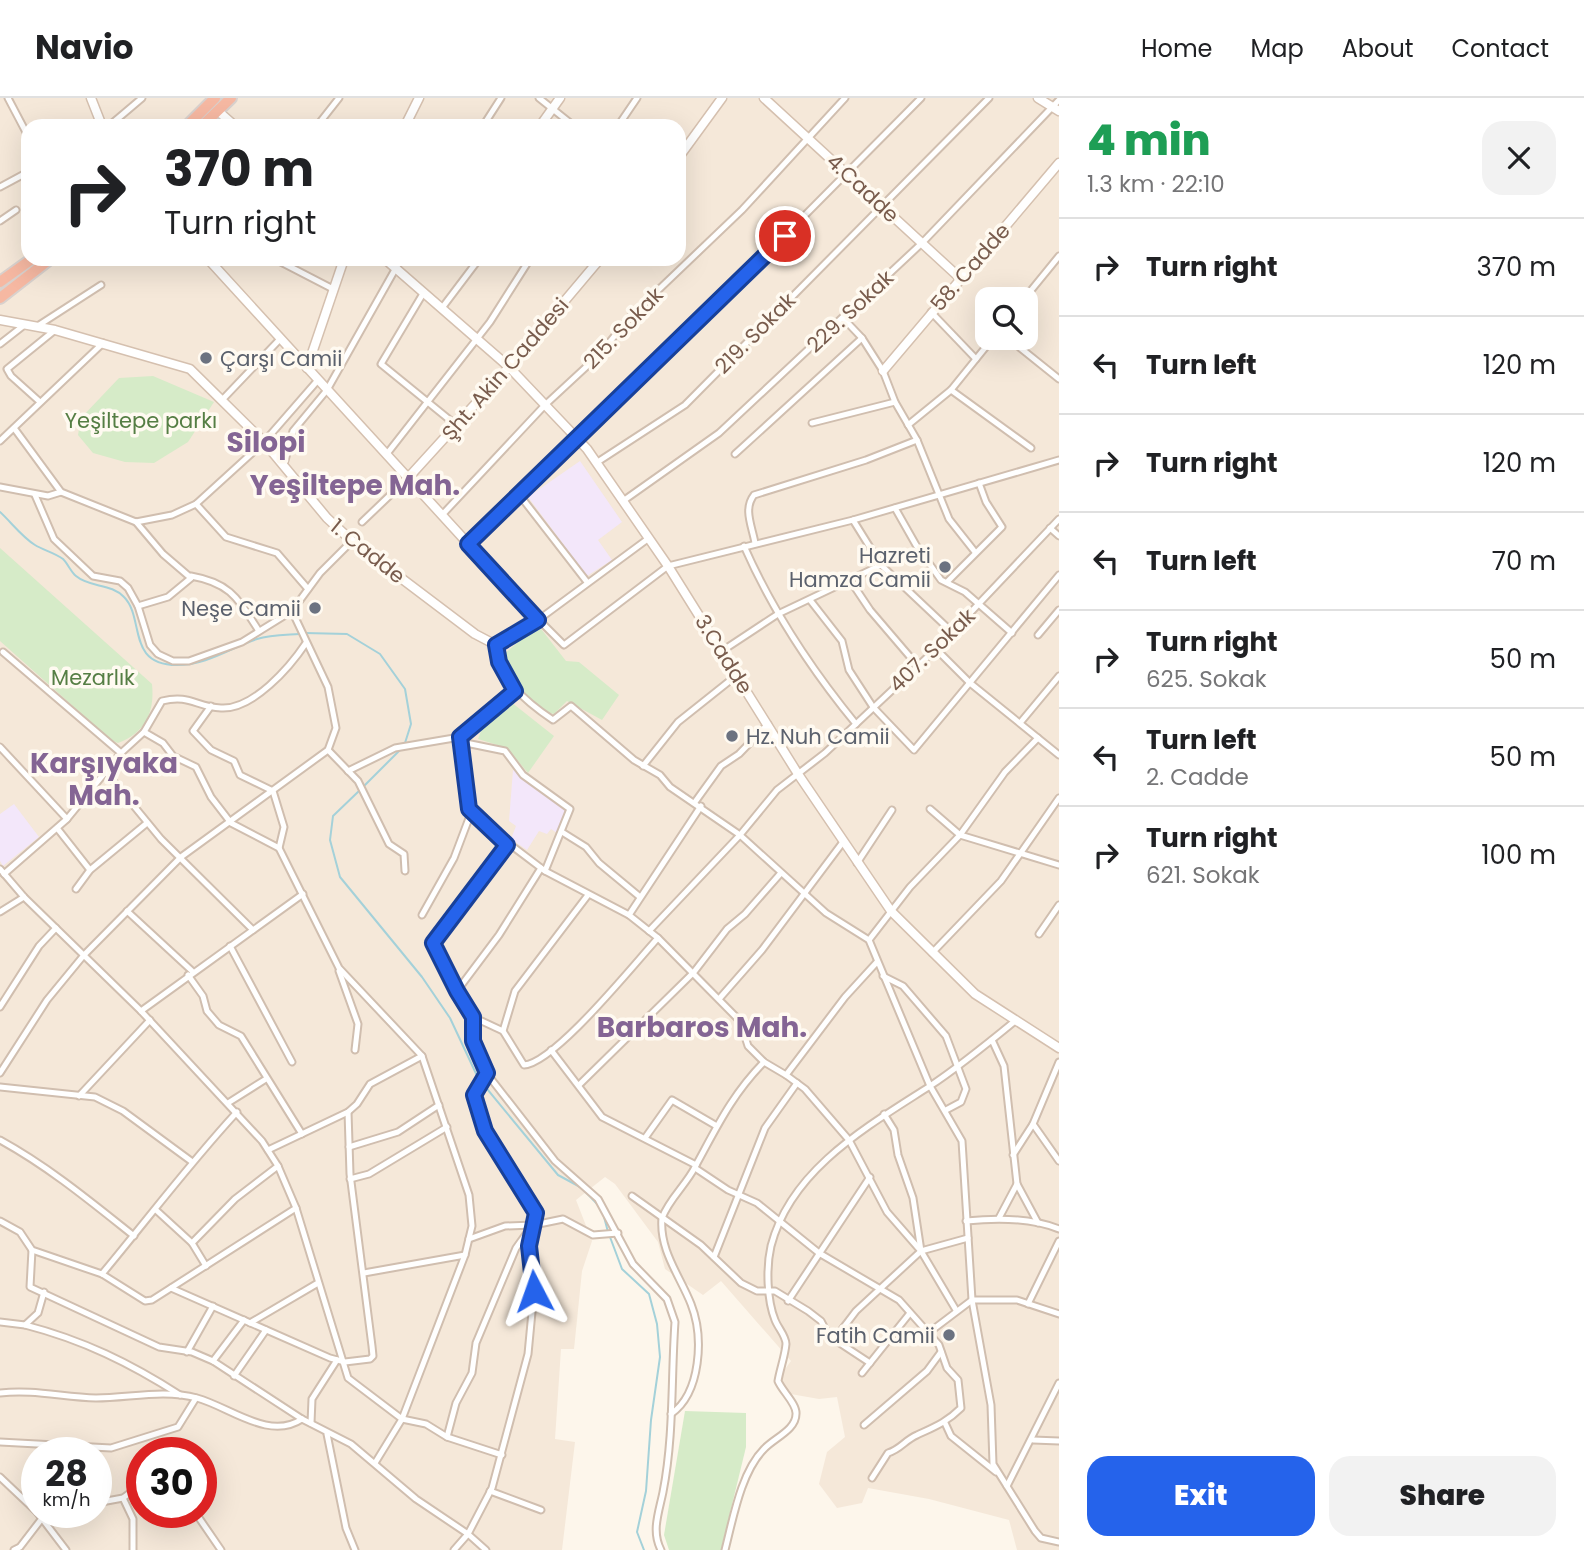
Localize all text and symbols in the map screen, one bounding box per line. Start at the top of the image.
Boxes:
text: Navio [35,24,134,71]
text: Home [1141,32,1213,65]
text: Map [1251,32,1304,65]
text: About [1342,32,1413,65]
text: Contact [1451,32,1549,65]
text: 4 min [1087,111,1211,170]
button: close [1482,121,1556,195]
text: 370 m [164,135,314,203]
icon: right [49,147,140,238]
street label: 4.Cadde [820,147,906,229]
text: 1.3 km · 22:10 [1087,168,1225,200]
text: Turn right [164,200,316,245]
pin [755,206,815,266]
icon: arrive [766,217,804,255]
street label: 58. Cadde [924,217,1016,317]
icon: right [1087,248,1125,286]
text: Turn right [1146,249,1278,285]
text: 370 m [1476,249,1556,285]
street label: 229. Sokak [800,263,900,359]
street label: 215. Sokak [577,281,670,375]
street label: 219. Sokak [708,286,802,380]
map controls [975,287,1038,350]
button: search [975,287,1038,350]
street label: Şht. Akin Caddesi [435,291,575,447]
place label: Çarşı Camii [220,344,342,373]
icon: left [1087,346,1125,384]
text: Turn left [1146,347,1257,383]
text: 120 m [1483,347,1556,383]
marker: Çarşı Camii [198,350,214,366]
park label: Yeşiltepe parkı [65,406,217,435]
district label: Silopi [227,423,305,462]
icon: right [1087,444,1125,482]
text: Turn right [1146,445,1278,481]
text: 120 m [1483,445,1556,481]
district label: Yeşiltepe Mah. [250,466,460,505]
street label: 1. Cadde [324,512,412,590]
place label: Hazreti Hamza Camii [789,541,931,594]
icon: left [1087,542,1125,580]
text: Turn left [1146,543,1257,579]
text: 70 m [1492,543,1556,579]
marker: Hazreti Hamza Camii [937,559,953,575]
place label: Neşe Camii [181,594,301,623]
marker: Neşe Camii [307,600,323,616]
street label: 407. Sokak [883,601,982,698]
street label: 3.Cadde [688,609,760,699]
text: Turn right [1146,624,1278,660]
icon: right [1087,640,1125,678]
text: 50 m [1490,641,1556,677]
park label: Mezarlık [51,663,135,692]
text: 625. Sokak [1146,663,1267,695]
place label: Hz. Nuh Camii [746,722,890,751]
text: Turn left [1146,722,1257,758]
marker: Hz. Nuh Camii [724,728,740,744]
icon: left [1087,738,1125,776]
text: 50 m [1490,739,1556,775]
district label: Karşıyaka Mah. [30,744,178,815]
text: 2. Cadde [1146,761,1249,793]
text: Turn right [1146,820,1278,856]
icon: right [1087,836,1125,874]
text: 100 m [1481,837,1556,873]
text: 621. Sokak [1146,859,1260,891]
district label: Barbaros Mah. [597,1008,807,1047]
position arrow [497,1254,571,1328]
place label: Fatih Camii [816,1321,935,1350]
marker: Fatih Camii [941,1327,957,1343]
speed limit sign: 30 [126,1437,217,1528]
text: 28 [45,1449,88,1498]
button: Exit [1087,1456,1315,1536]
button: Share [1329,1456,1556,1536]
text: km/h [43,1487,90,1512]

